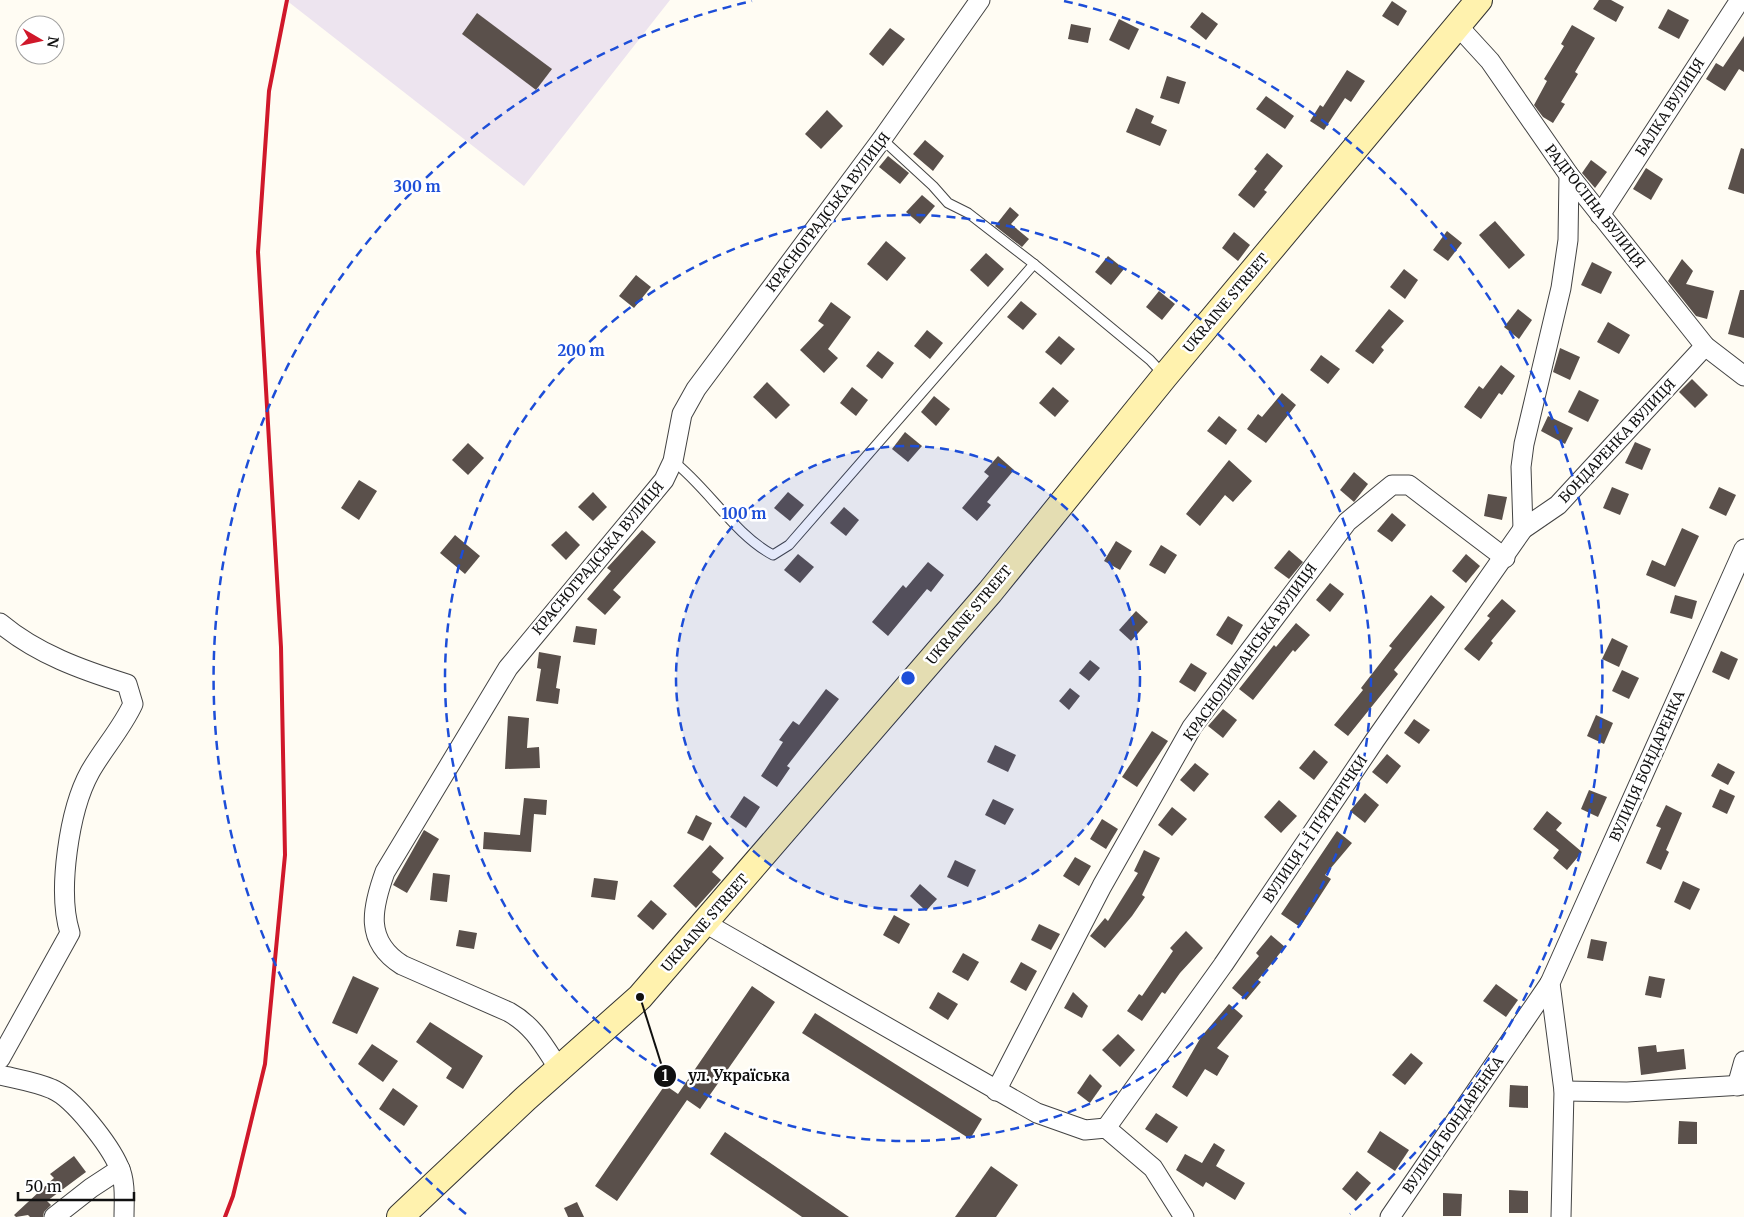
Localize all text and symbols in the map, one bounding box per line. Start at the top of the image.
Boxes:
north arrow [15,15,65,65]
text: N [43,35,63,49]
street label: БАЛКА ВУЛИЦЯ [1632,55,1708,159]
street label: КРАСНОГРАДСЬКА ВУЛИЦЯ [762,129,894,295]
street label: РАДГОСПНА ВУЛИЦЯ [1541,141,1649,271]
text: 300 m [393,177,441,196]
street label: UKRAINE STREET [1179,249,1273,356]
text: 200 m [557,341,605,360]
street label: БОНДАРЕНКА ВУЛИЦЯ [1555,375,1679,507]
street label: КРАСНОГРАДСЬКА ВУЛИЦЯ [528,477,668,639]
text: 100 m [722,504,766,523]
street label: КРАСНОЛИМАНСЬКА ВУЛИЦЯ [1179,560,1321,744]
street label: UKRAINE STREET [922,561,1016,668]
centre of rings [899,669,917,687]
street label: ВУЛИЦЯ БОНДАРЕНКА [1606,688,1688,844]
street label: ВУЛИЦЯ 1-Ї П'ЯТИРІЧКИ [1259,752,1371,906]
street label: UKRAINE STREET [658,870,753,976]
street label: ВУЛИЦЯ БОНДАРЕНКА [1399,1053,1507,1197]
callout: ул. Україська [653,1061,799,1091]
text: 1 [662,1066,669,1085]
text: ул. Україська [688,1066,790,1085]
scale bar [18,1170,134,1202]
text: 50 m [25,1177,62,1196]

